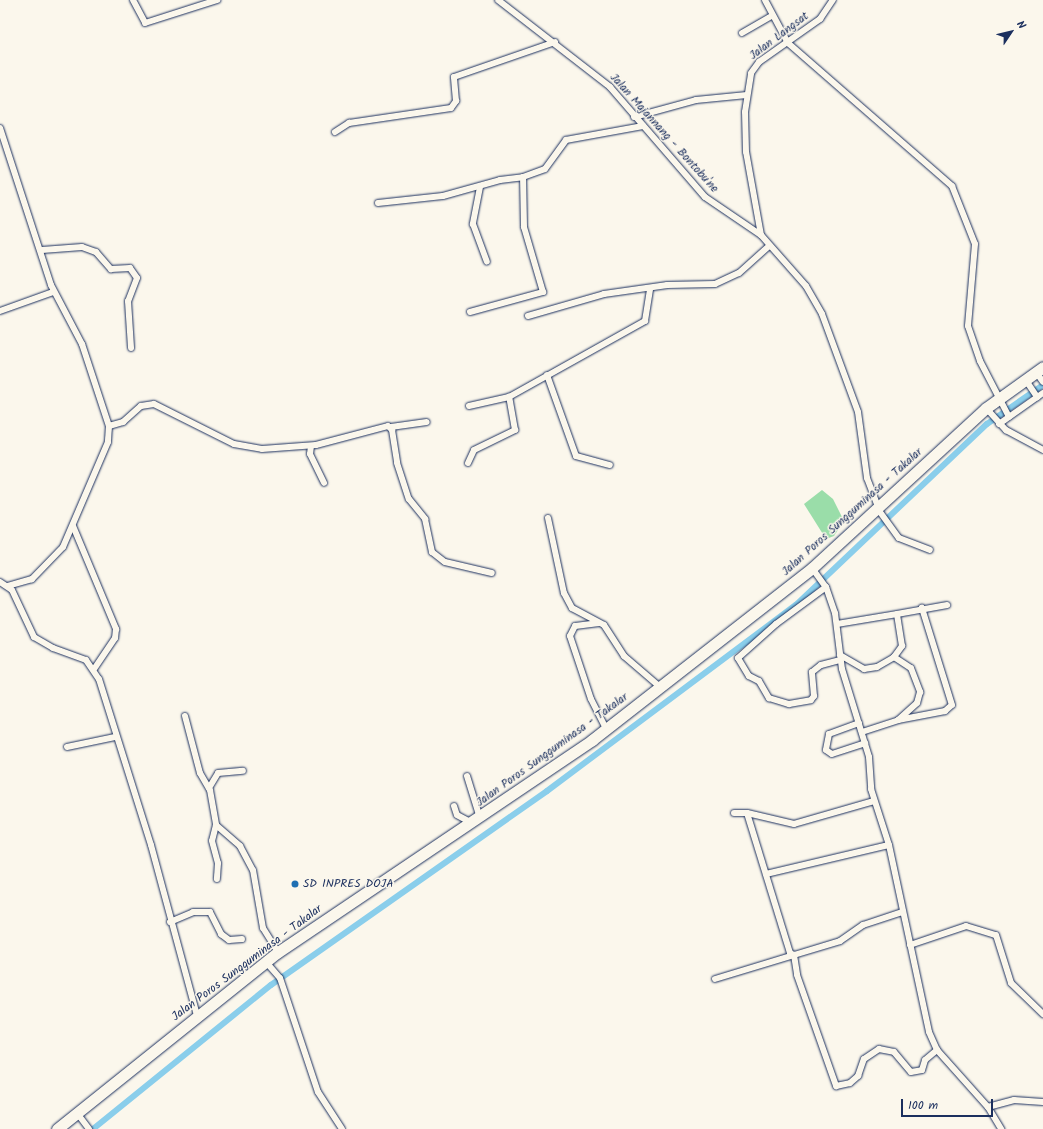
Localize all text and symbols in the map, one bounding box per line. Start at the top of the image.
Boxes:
street label: Jalan Langsat [746,9,812,63]
north arrow [991,12,1031,52]
text: N [1011,17,1030,33]
street label: Jalan Majannang - Bontobu'ne [607,70,721,196]
street label: Jalan Poros Sungguminasa - Takalar [779,445,925,579]
street label: Jalan Poros Sungguminasa - Takalar [473,690,631,810]
place label: SD INPRES DOJA [303,877,394,891]
marker: SD INPRES DOJA [290,879,300,889]
street label: Jalan Poros Sungguminasa - Takalar [169,902,325,1024]
scale bar [903,1091,995,1117]
text: 100 m [908,1096,938,1115]

